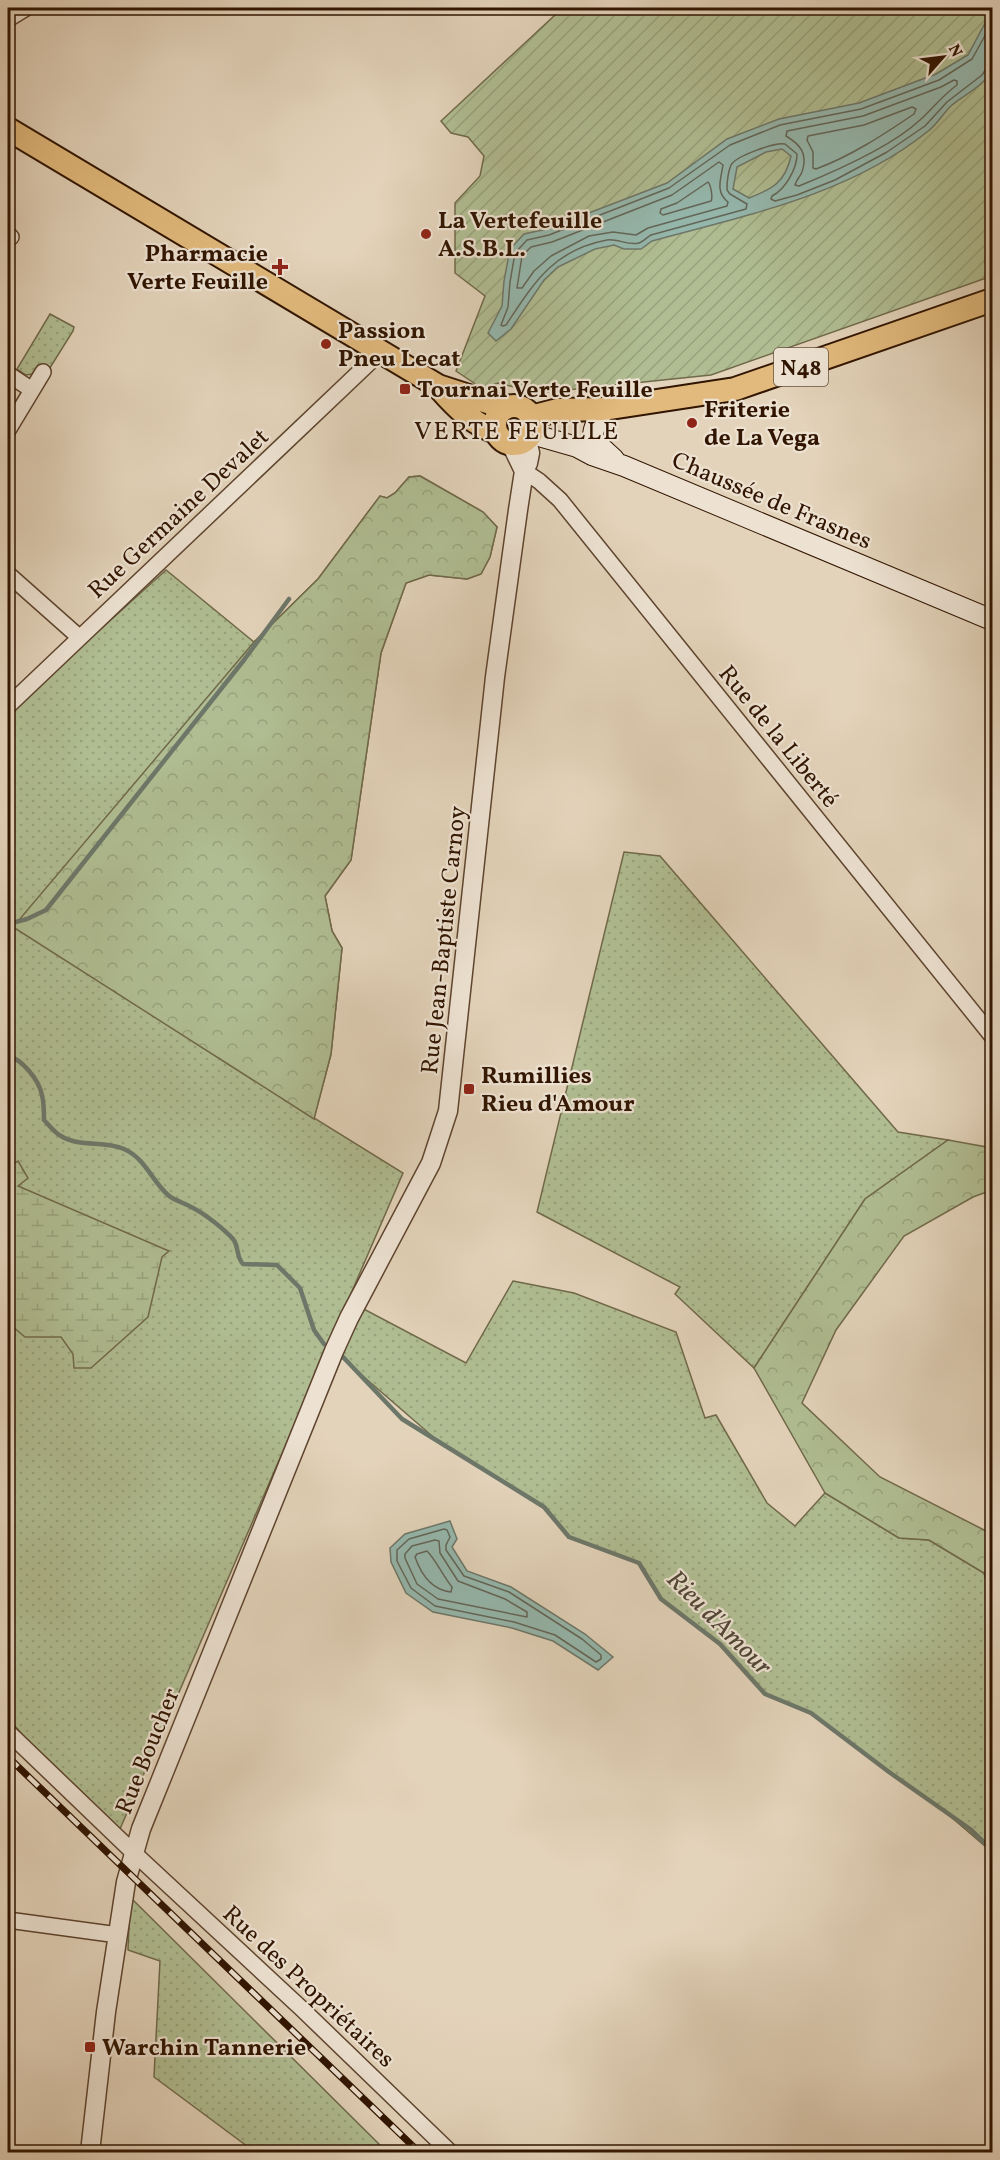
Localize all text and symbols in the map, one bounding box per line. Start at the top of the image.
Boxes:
north arrow [913,27,973,87]
text: N [942,41,967,62]
place label: La Vertefeuille A.S.B.L. [438,205,602,267]
marker: La Vertefeuille A.S.B.L. [419,227,433,241]
place label: Pharmacie Verte Feuille [127,238,268,300]
marker: Pharmacie Verte Feuille [273,260,287,274]
place label: Passion Pneu Lecat [338,315,460,377]
marker: Passion Pneu Lecat [319,337,333,351]
road number: N48 [774,348,828,386]
place label: Tournai Verte Feuille [417,374,653,408]
marker: Tournai Verte Feuille [398,382,412,396]
place label: Friterie de La Vega [704,394,820,456]
district label: VERTE FEUILLE [414,414,620,450]
marker: Friterie de La Vega [685,416,699,430]
street label: Rue Germaine Devalet [81,421,277,607]
street label: Chaussée de Frasnes [666,444,876,559]
street label: Rue de la Liberté [709,659,846,816]
street label: Rue Jean-Baptiste Carnoy [414,804,476,1076]
place label: Rumillies Rieu d'Amour [481,1060,635,1122]
marker: Rumillies Rieu d'Amour [462,1082,476,1096]
water label: Rieu d'Amour [658,1563,780,1684]
street label: Rue Boucher [108,1684,190,1820]
street label: Rue des Propriétaires [214,1898,401,2076]
place label: Warchin Tannerie [102,2032,306,2066]
marker: Warchin Tannerie [83,2040,97,2054]

